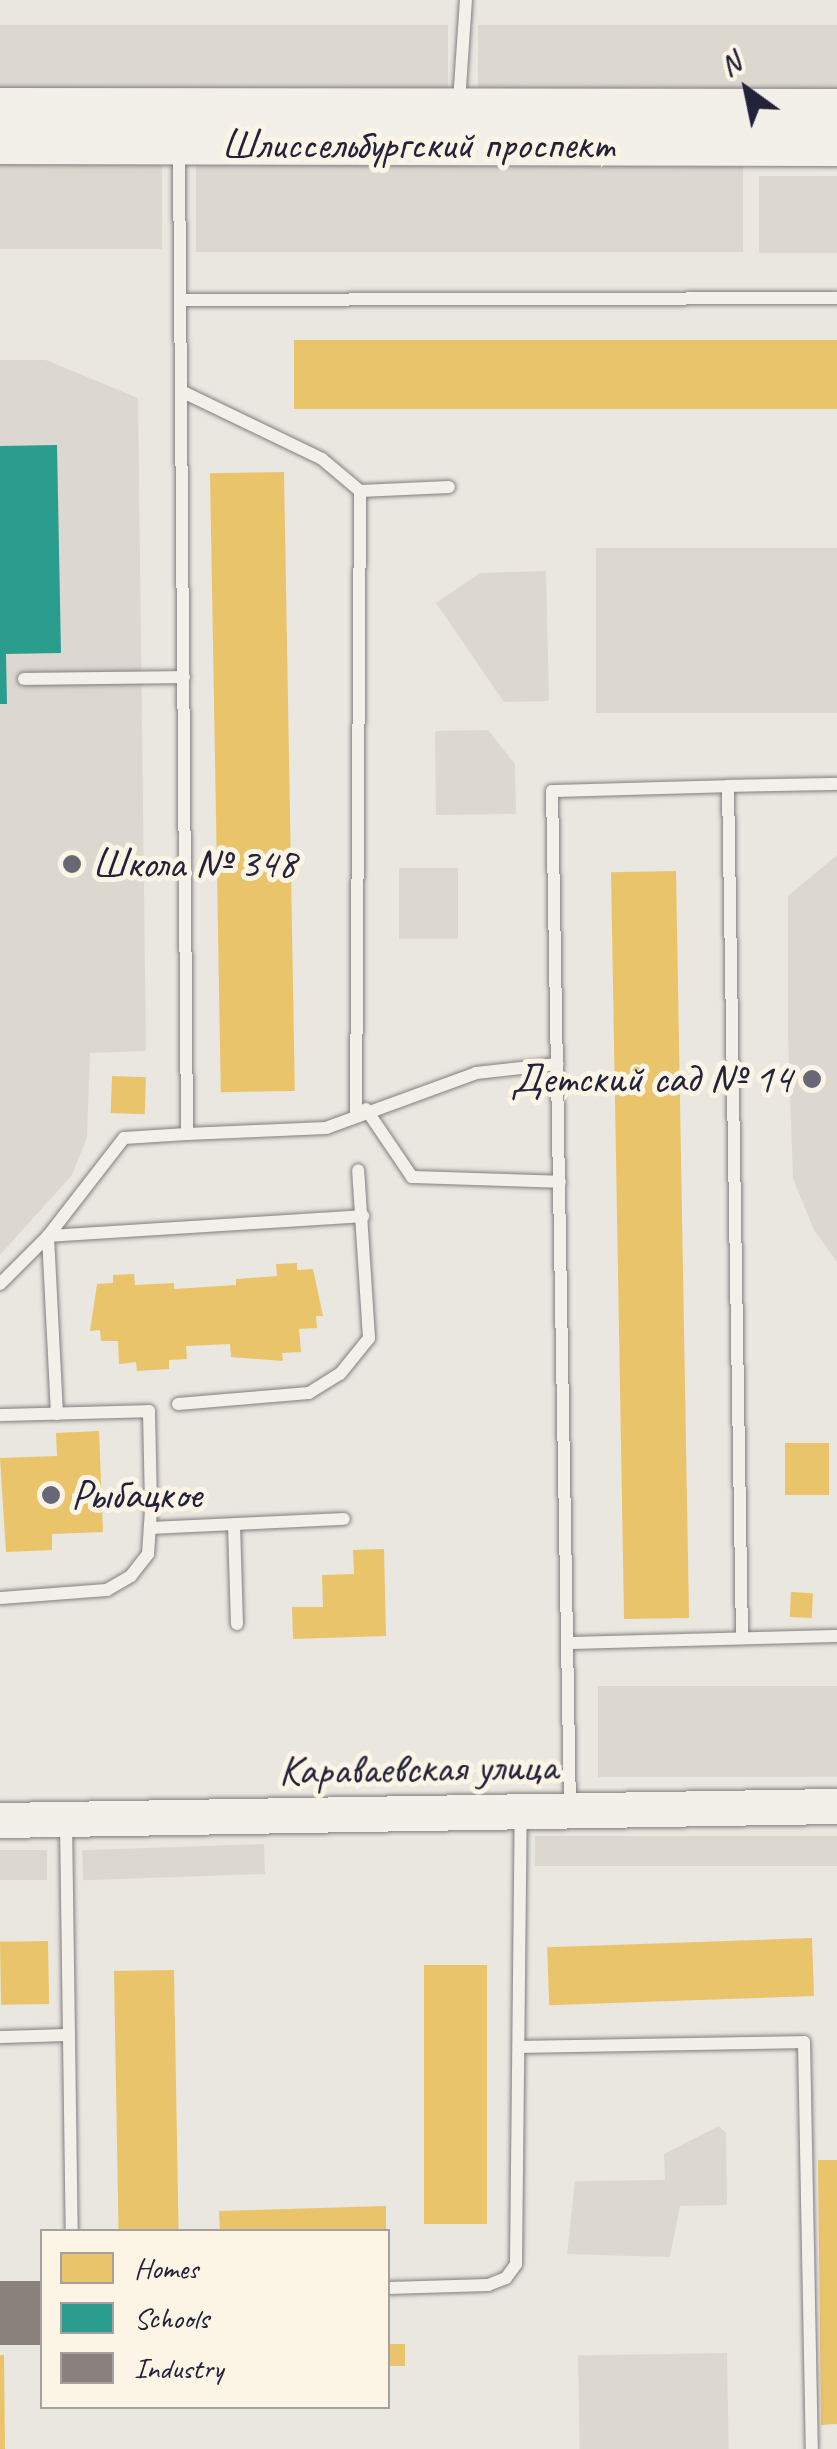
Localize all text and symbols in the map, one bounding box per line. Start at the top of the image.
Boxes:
north arrow [697,40,797,140]
text: N [714,45,747,84]
street label: Шлиссельбургский проспект [221,120,615,170]
place label: Школа № 348 [92,839,296,889]
marker: Школа № 348 [61,853,83,875]
place label: Детский сад № 14 [511,1054,792,1104]
marker: Детский сад № 14 [801,1068,823,1090]
place label: Рыбацкое [71,1470,202,1520]
marker: Рыбацкое [40,1484,62,1506]
street label: Караваевская улица [278,1741,558,1797]
legend [40,2229,390,2409]
text: Homes [134,2249,198,2287]
text: Schools [134,2299,209,2337]
text: Industry [134,2349,223,2387]

